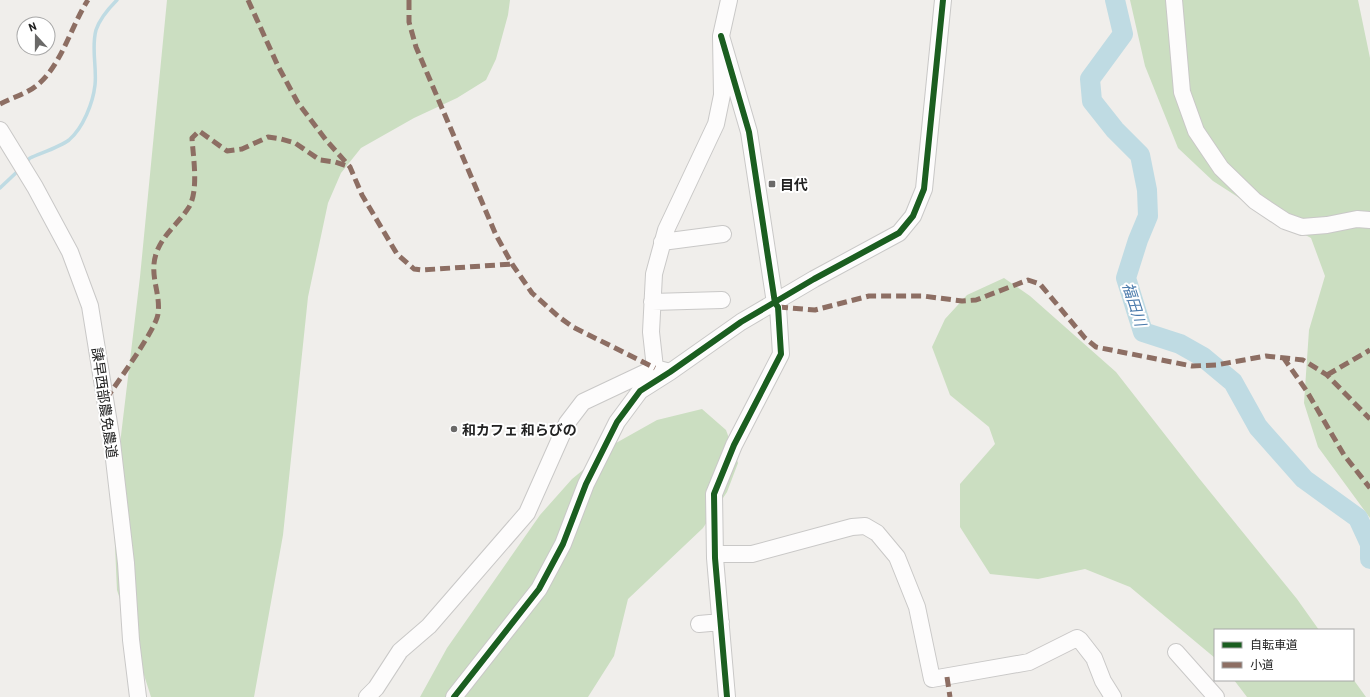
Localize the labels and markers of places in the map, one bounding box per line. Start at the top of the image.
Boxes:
place label: 目代 [780,176,808,193]
marker: 目代 [767,179,777,189]
place label: 和カフェ 和らびの [462,421,577,438]
marker: 和カフェ 和らびの [449,424,459,434]

